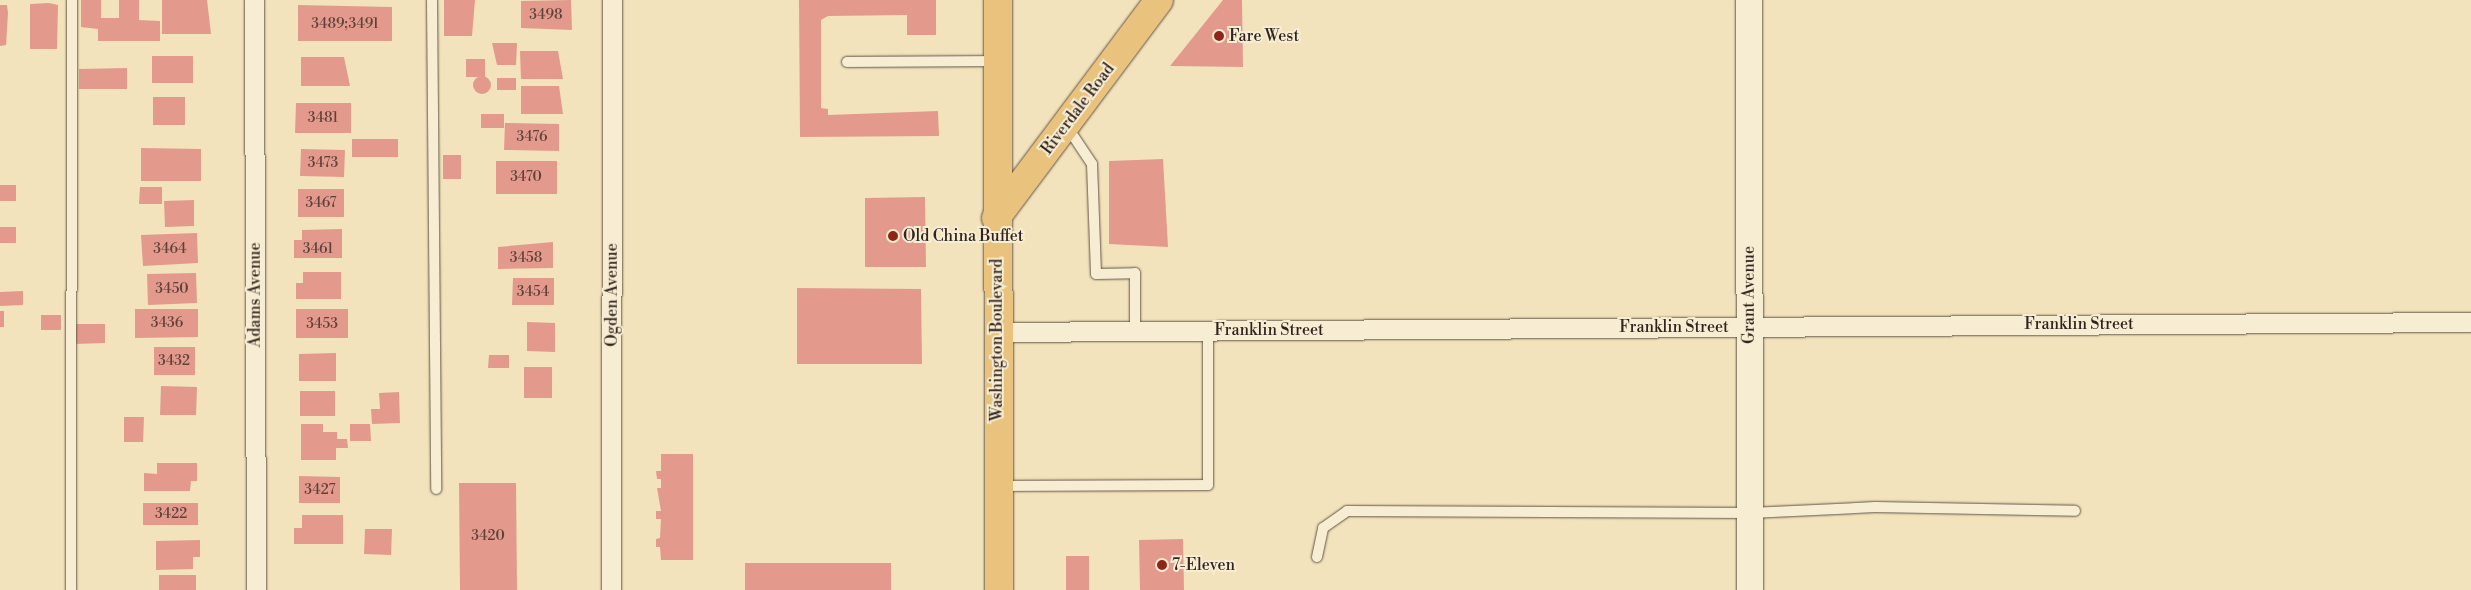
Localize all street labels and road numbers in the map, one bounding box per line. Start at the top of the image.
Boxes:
street label: Riverdale Road [1037,60,1119,158]
street label: Adams Avenue [245,243,265,347]
street label: Ogden Avenue [602,243,622,347]
street label: Grant Avenue [1739,246,1759,344]
street label: Washington Boulevard [987,259,1007,421]
street label: Franklin Street [2024,314,2134,334]
street label: Franklin Street [1619,317,1729,337]
street label: Franklin Street [1214,320,1324,340]

